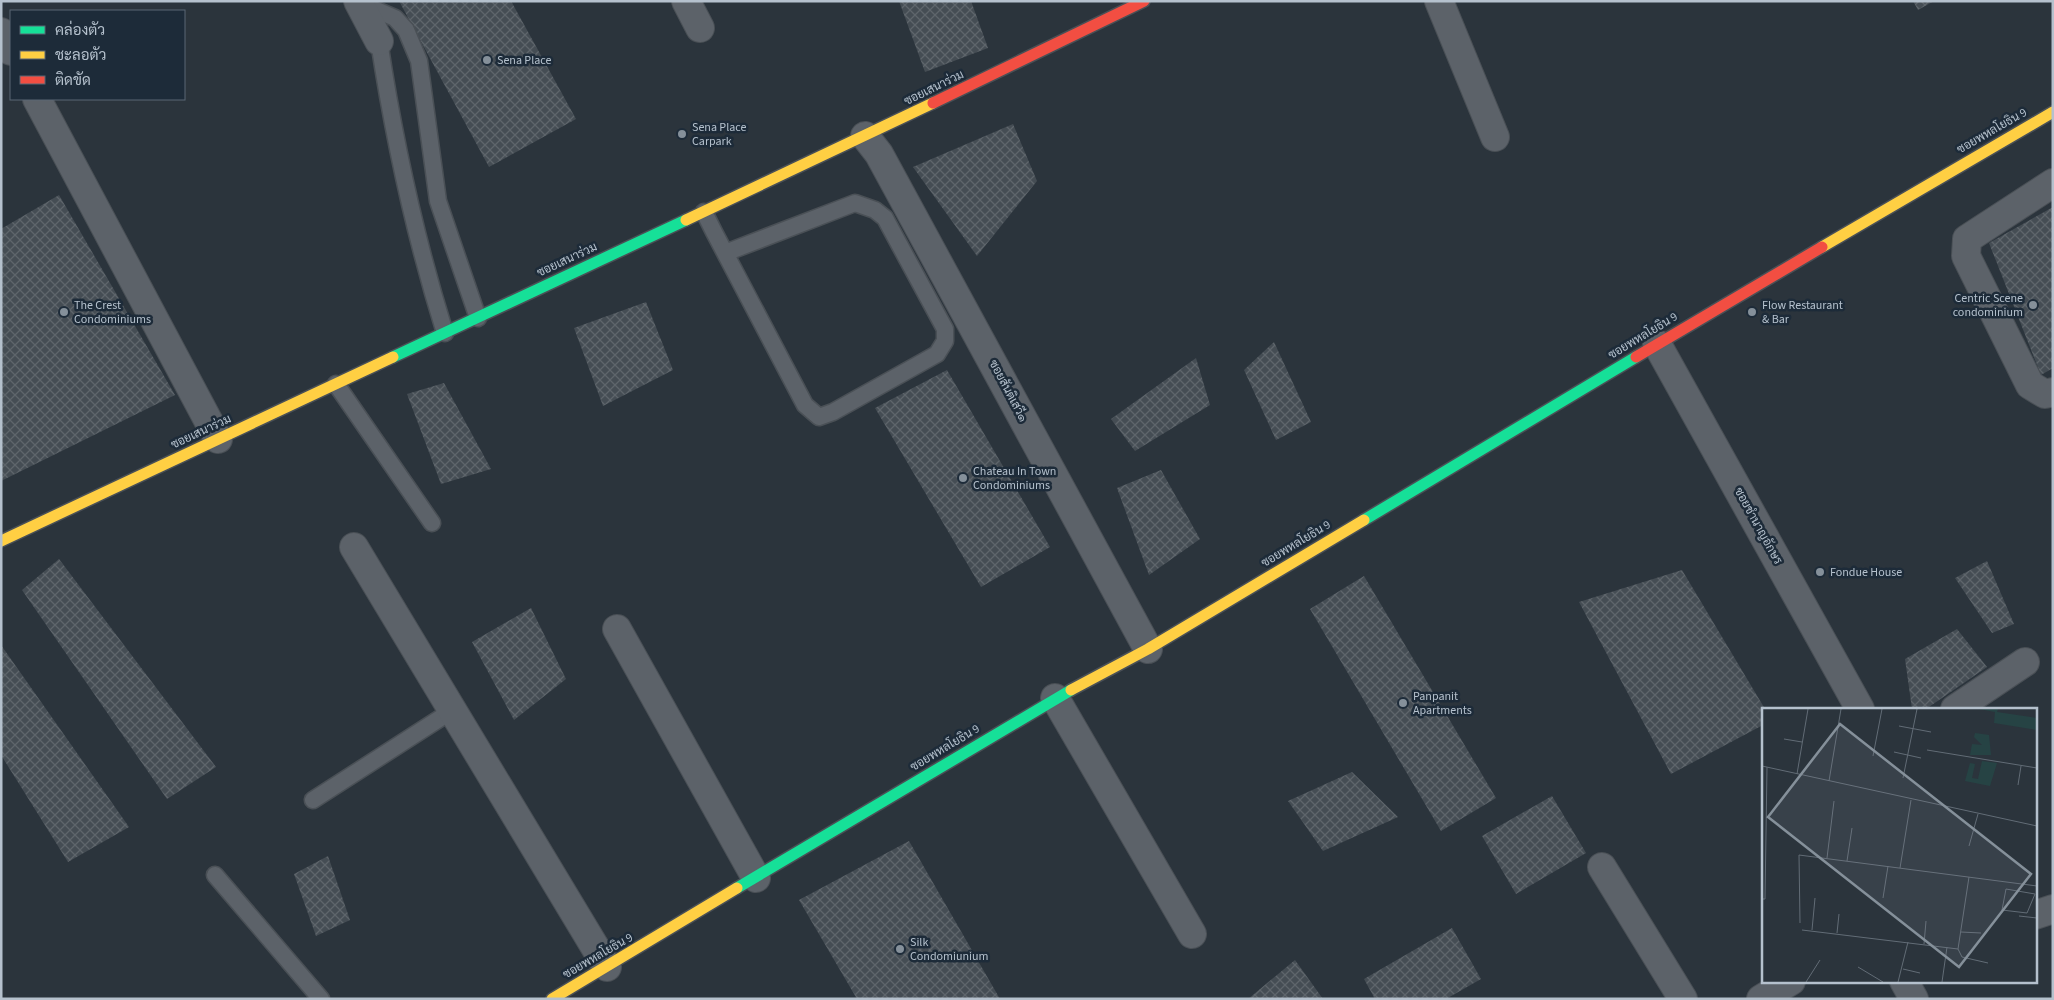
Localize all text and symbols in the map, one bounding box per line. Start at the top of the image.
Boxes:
legend [10,10,185,100]
text: คล่องตัว [55,20,105,41]
text: ชะลอตัว [55,45,106,66]
place label: Sena Place [497,52,551,69]
marker: Sena Place [481,54,493,66]
street label: ซอยเสนาร่วม [901,66,967,110]
text: ติดขัด [55,70,91,91]
street label: ซอยพหลโยธิน 9 [1954,104,2030,158]
place label: Sena Place Carpark [692,119,746,150]
marker: Sena Place Carpark [676,128,688,140]
street label: ซอยเสนาร่วม [534,239,600,281]
place label: Centric Scene condominium [1953,290,2023,321]
place label: The Crest Condominiums [74,297,151,328]
place label: Flow Restaurant & Bar [1762,297,1843,328]
marker: Centric Scene condominium [2027,299,2039,311]
marker: The Crest Condominiums [58,306,70,318]
marker: Flow Restaurant & Bar [1746,306,1758,318]
street label: ซอยพหลโยธิน 9 [1605,308,1681,363]
street label: ซอยสันติเสวี๑ [985,357,1031,425]
street label: ซอยเสนาร่วม [168,411,234,453]
place label: Chateau In Town Condominiums [973,463,1056,494]
marker: Chateau In Town Condominiums [957,472,969,484]
street label: ซอยชำนาญอักษร [1730,484,1786,568]
street label: ซอยพหลโยธิน 9 [1258,516,1334,571]
place label: Fondue House [1830,564,1902,581]
marker: Fondue House [1814,566,1826,578]
place label: Panpanit Apartments [1413,688,1472,719]
marker: Panpanit Apartments [1397,697,1409,709]
inset map [1762,708,2036,982]
street label: ซอยพหลโยธิน 9 [907,720,983,775]
street label: ซอยพหลโยธิน 9 [560,929,636,983]
place label: Silk Condomiunium [910,934,989,965]
marker: Silk Condomiunium [894,943,906,955]

